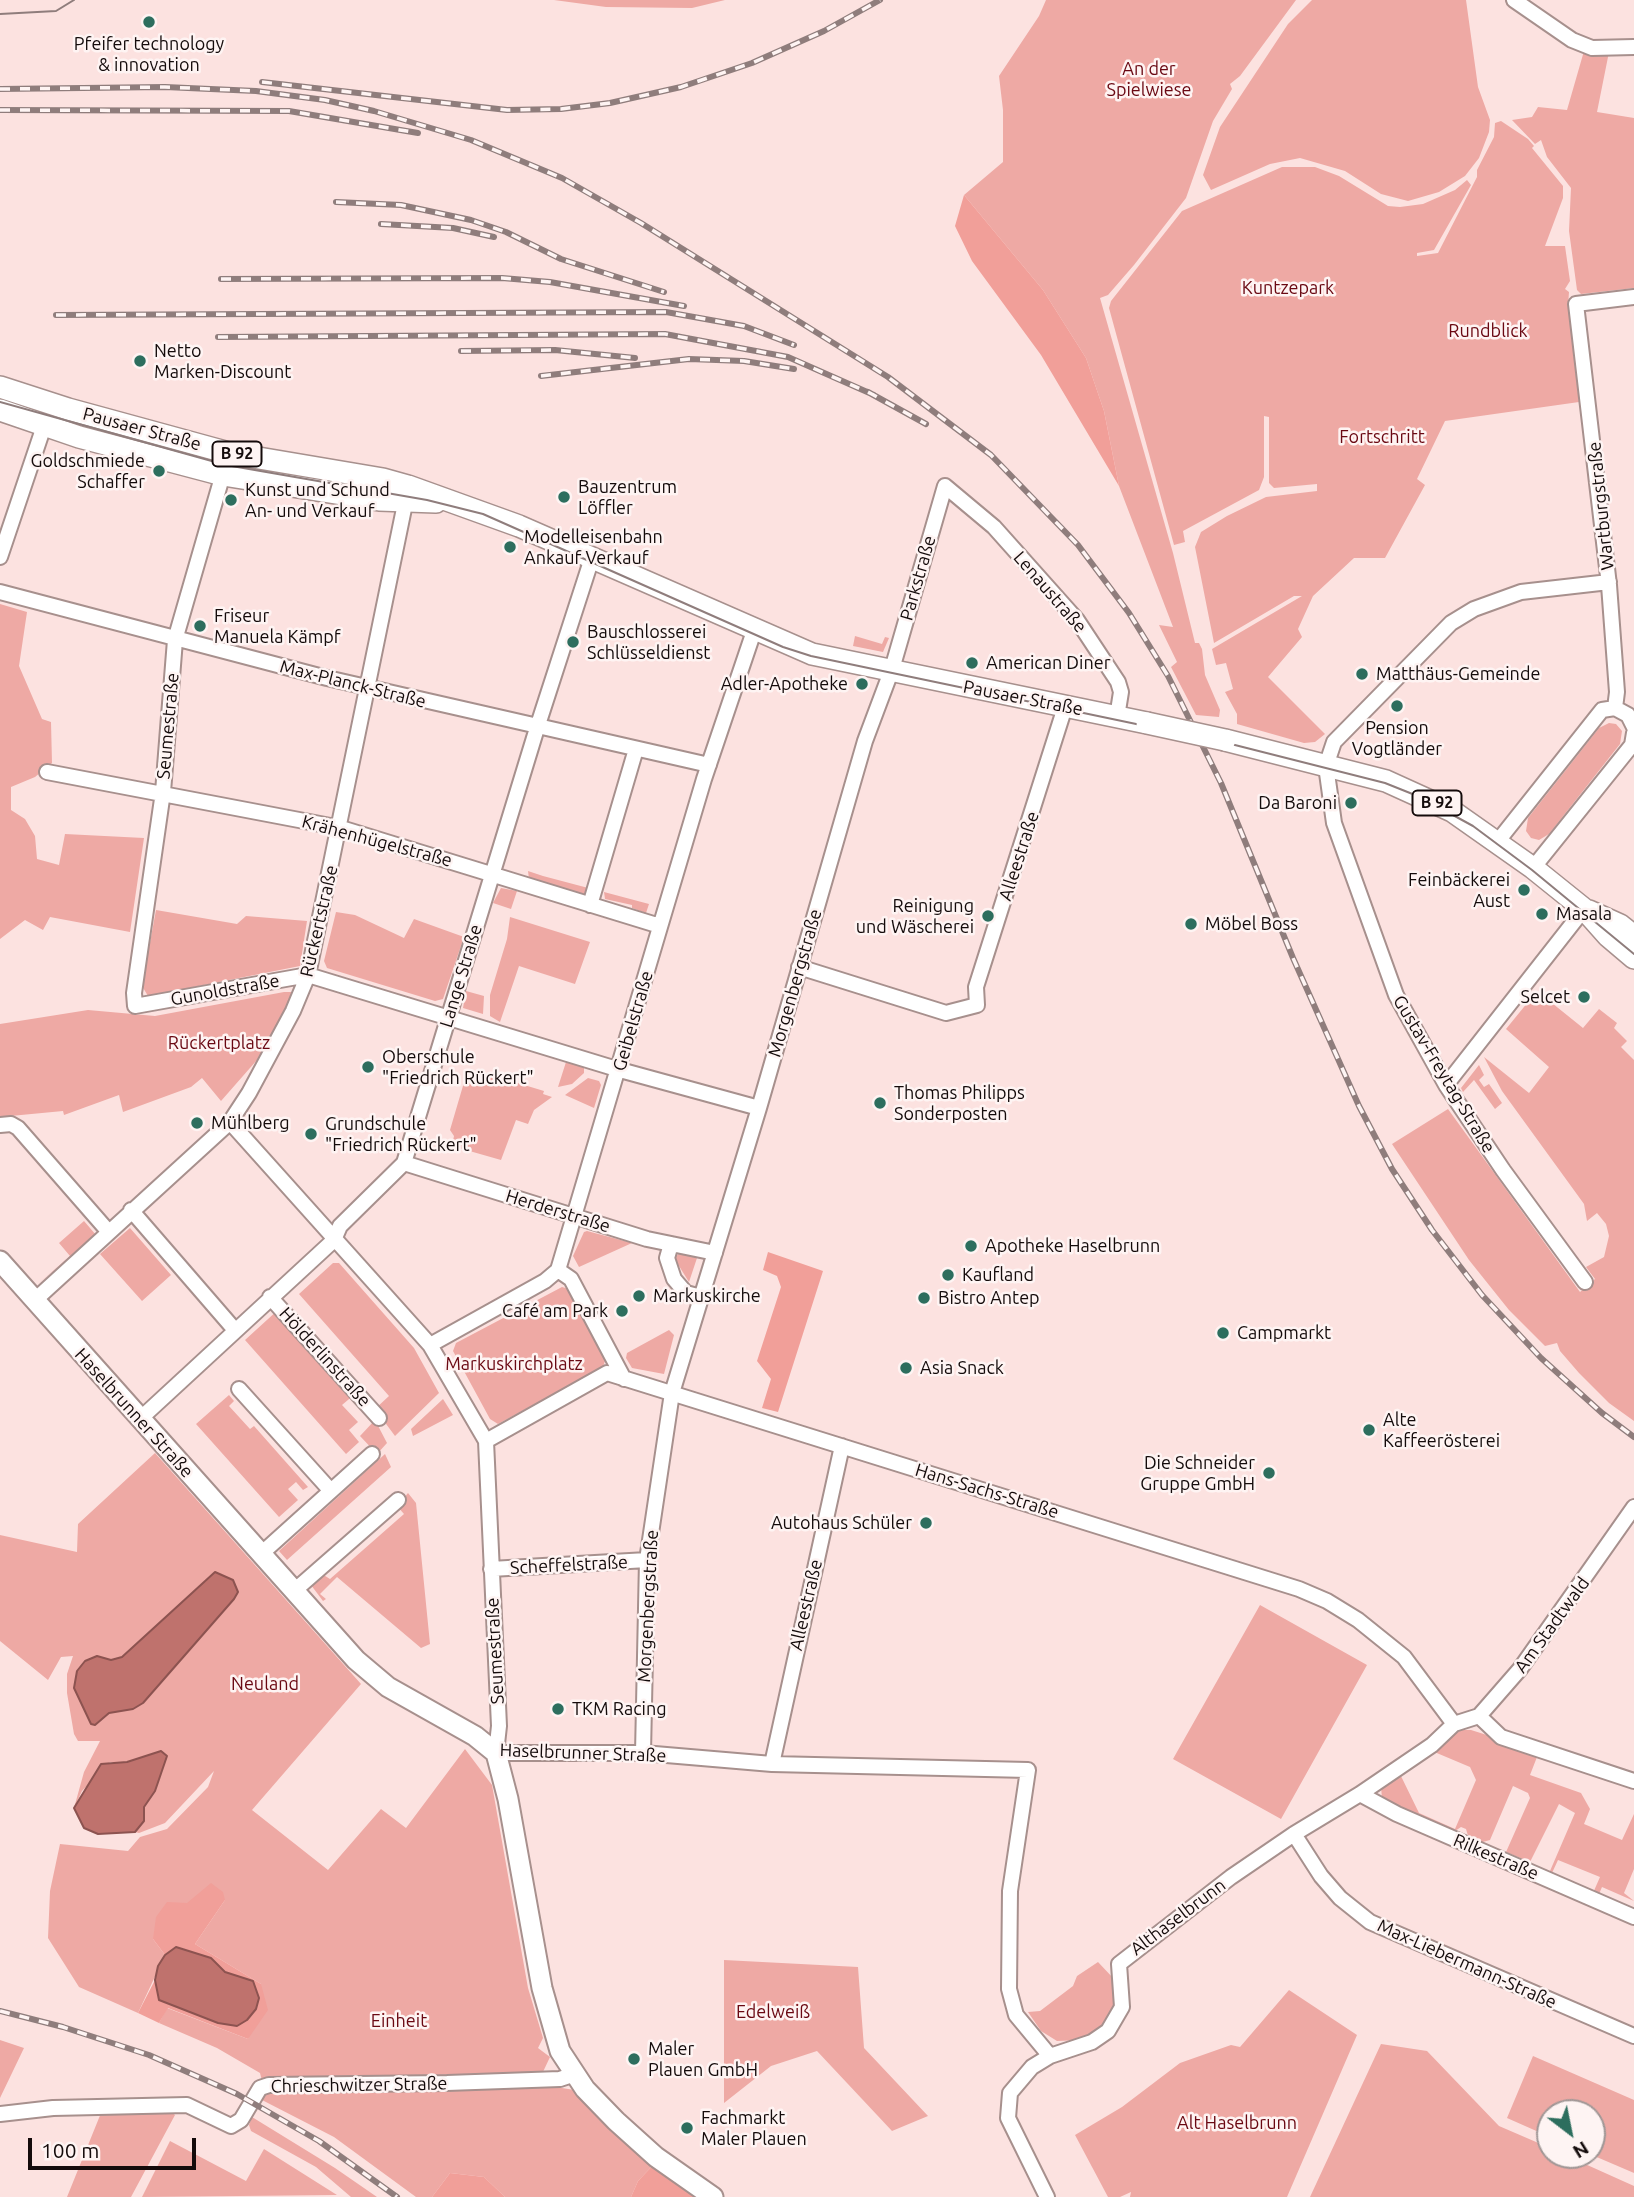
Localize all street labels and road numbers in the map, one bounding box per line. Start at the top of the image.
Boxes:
street label: Pausaer Straße [81,403,203,455]
street label: Wartburgstraße [1584,441,1618,571]
road number: B 92 [212,442,262,467]
street label: Parkstraße [896,533,940,623]
street label: Lenaustraße [1009,547,1091,637]
street label: Max-Planck-Straße [278,655,428,713]
street label: Seumestraße [153,672,183,780]
street label: Pausaer Straße [961,676,1085,720]
road number: B 92 [1412,790,1462,816]
street label: Alleestraße [994,809,1044,903]
street label: Krähenhügelstraße [299,811,455,871]
street label: Rückertstraße [296,863,342,979]
street label: Morgenbergstraße [764,907,826,1059]
street label: Lange Straße [435,922,487,1030]
street label: Geibelstraße [608,968,658,1074]
street label: Gunoldstraße [169,970,281,1010]
street label: Gustav-Freytag-Straße [1388,991,1500,1157]
street label: Herderstraße [503,1185,613,1237]
street label: Hölderlinstraße [275,1303,375,1411]
street label: Haselbrunner Straße [70,1344,198,1482]
street label: Hans-Sachs-Straße [913,1459,1061,1523]
street label: Morgenbergstraße [633,1529,663,1683]
street label: Scheffelstraße [509,1551,629,1579]
street label: Alleestraße [785,1557,827,1653]
street label: Am Stadtwald [1510,1573,1594,1677]
street label: Seumestraße [481,1597,509,1705]
street label: Haselbrunner Straße [499,1739,667,1767]
street label: Rilkestraße [1450,1829,1542,1885]
street label: Althaselbrunn [1126,1874,1230,1960]
street label: Max-Liebermann-Straße [1374,1915,1560,2013]
street label: Chrieschwitzer Straße [270,2073,448,2097]

